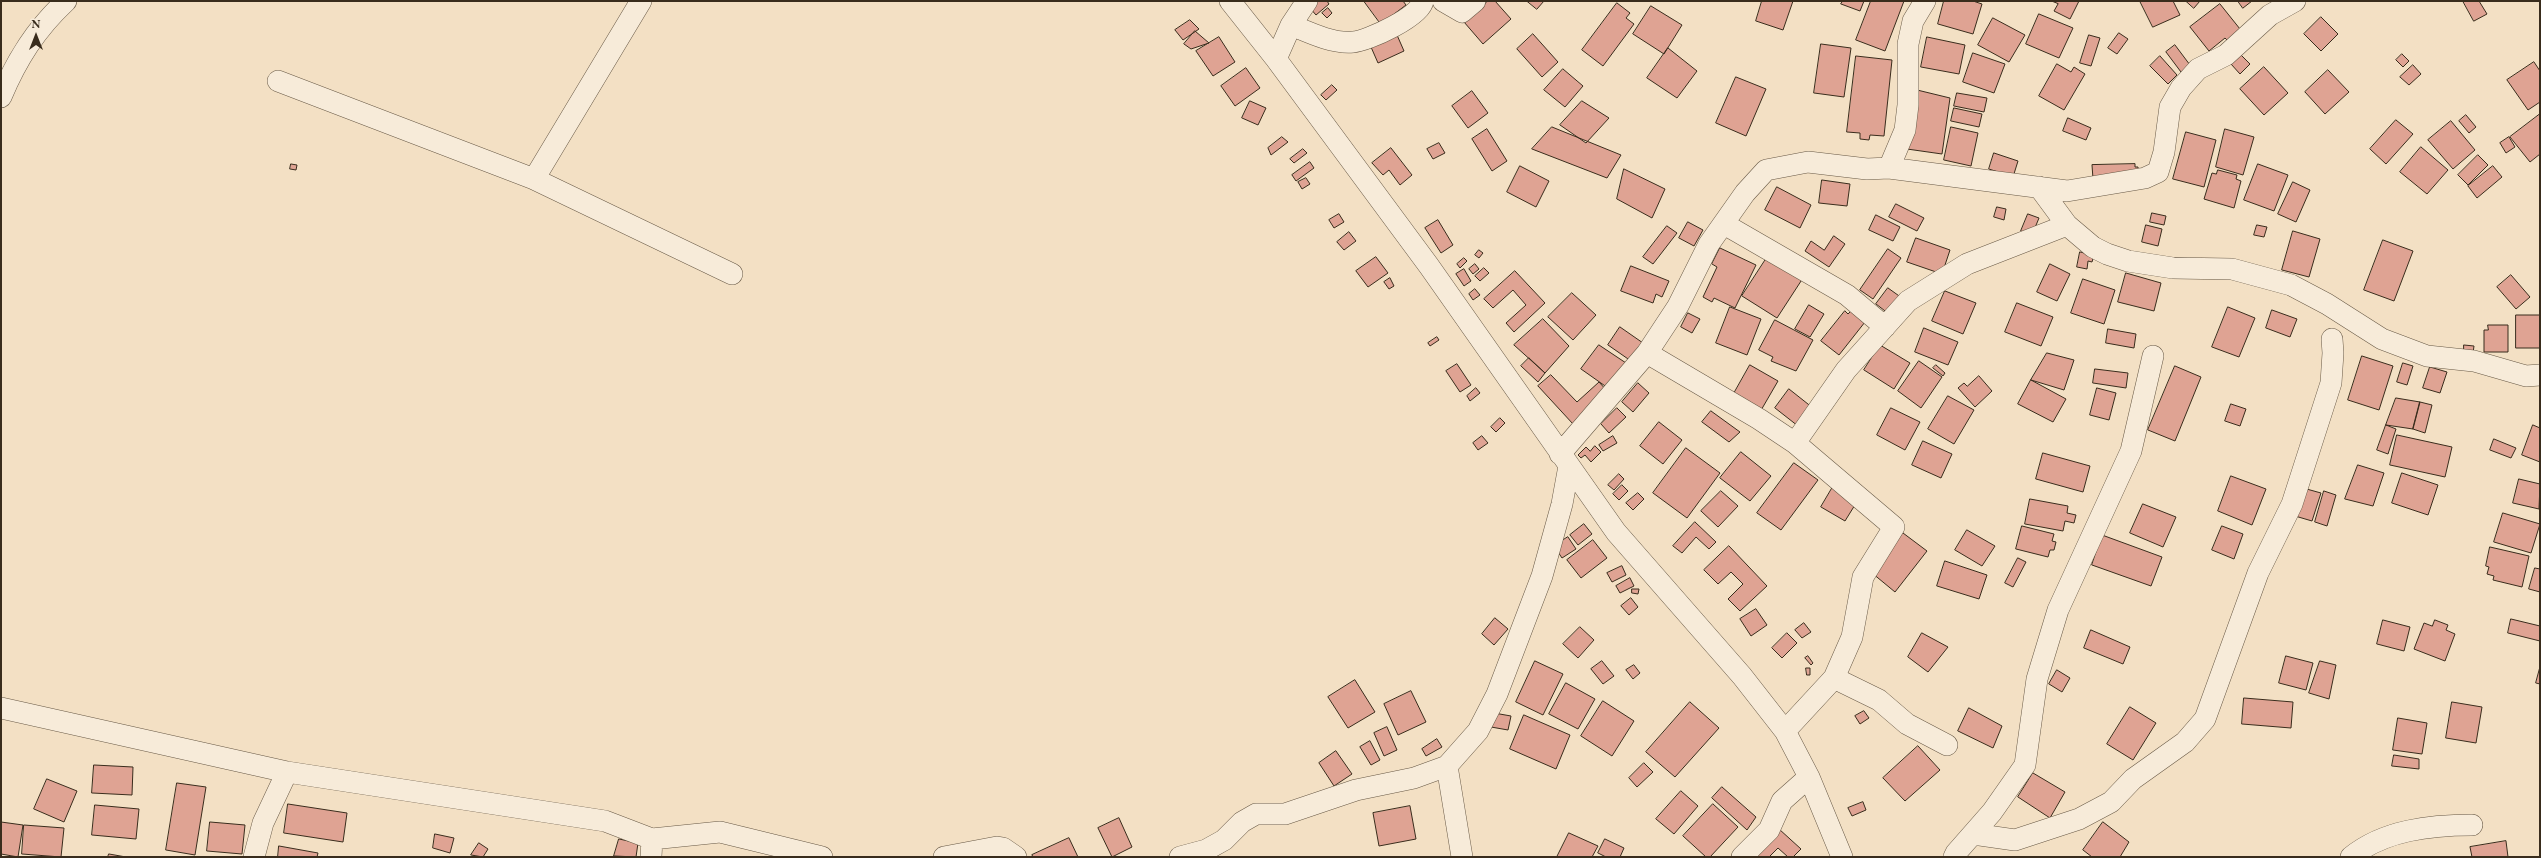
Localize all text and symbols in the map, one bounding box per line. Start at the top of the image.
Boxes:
north arrow [16,16,56,56]
text: N [32,17,40,31]

